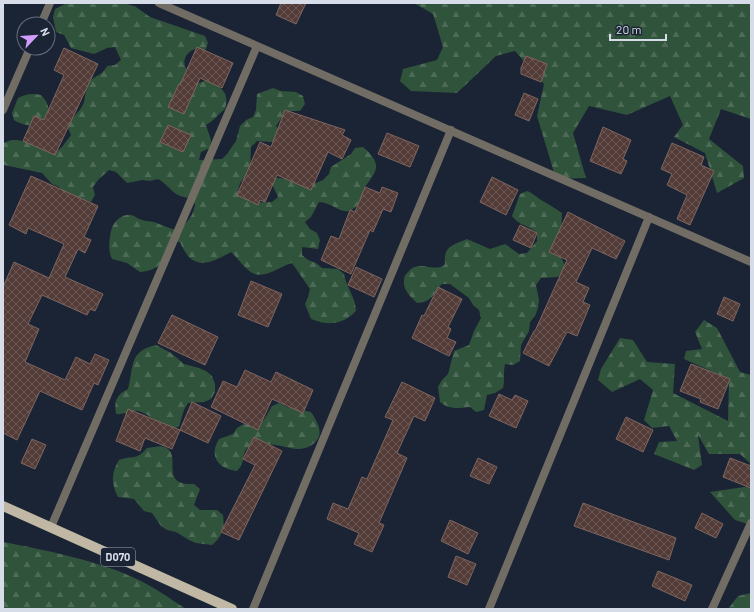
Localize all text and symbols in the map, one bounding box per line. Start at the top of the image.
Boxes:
north arrow [16,16,56,56]
scale bar [610,16,666,42]
text: 20 m [616,22,642,36]
text: N [38,25,53,38]
road number: D070 [101,548,135,566]

